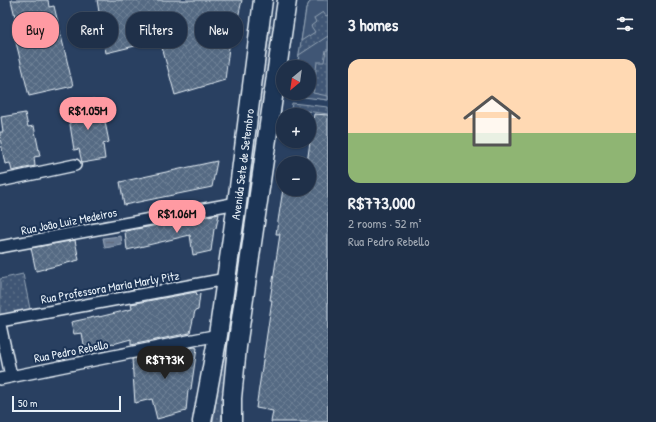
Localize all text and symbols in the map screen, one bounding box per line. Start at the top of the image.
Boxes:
chip: Buy [12,12,59,48]
chip: Rent [67,12,118,48]
chip: Filters [126,12,187,48]
chip: New [195,12,243,48]
text: 3 homes [348,13,398,36]
icon: filters [614,13,636,35]
north arrow [276,60,316,100]
map controls [276,60,316,196]
icon: home [456,85,528,157]
pin: R$1.05M [51,97,125,131]
text: R$1.05M [68,101,108,119]
street label: Avenida Sete de Setembro [226,107,258,221]
button: + [276,108,316,148]
button: − [276,156,316,196]
text: R$773,000 [348,191,415,214]
pin: R$1.06M [140,200,214,234]
street label: Rua João Luiz Medeiros [20,203,119,239]
text: R$1.06M [158,204,196,222]
text: 2 rooms · 52 m² [348,214,421,232]
text: Rua Pedro Rebello [348,232,429,250]
street label: Rua Professora Maria Marly Pitz [40,266,180,308]
street label: Rua Pedro Rebello [33,335,110,367]
pin: R$773K [132,346,198,380]
text: R$773K [146,350,184,368]
scale bar [12,394,121,413]
text: 50 m [18,396,38,410]

